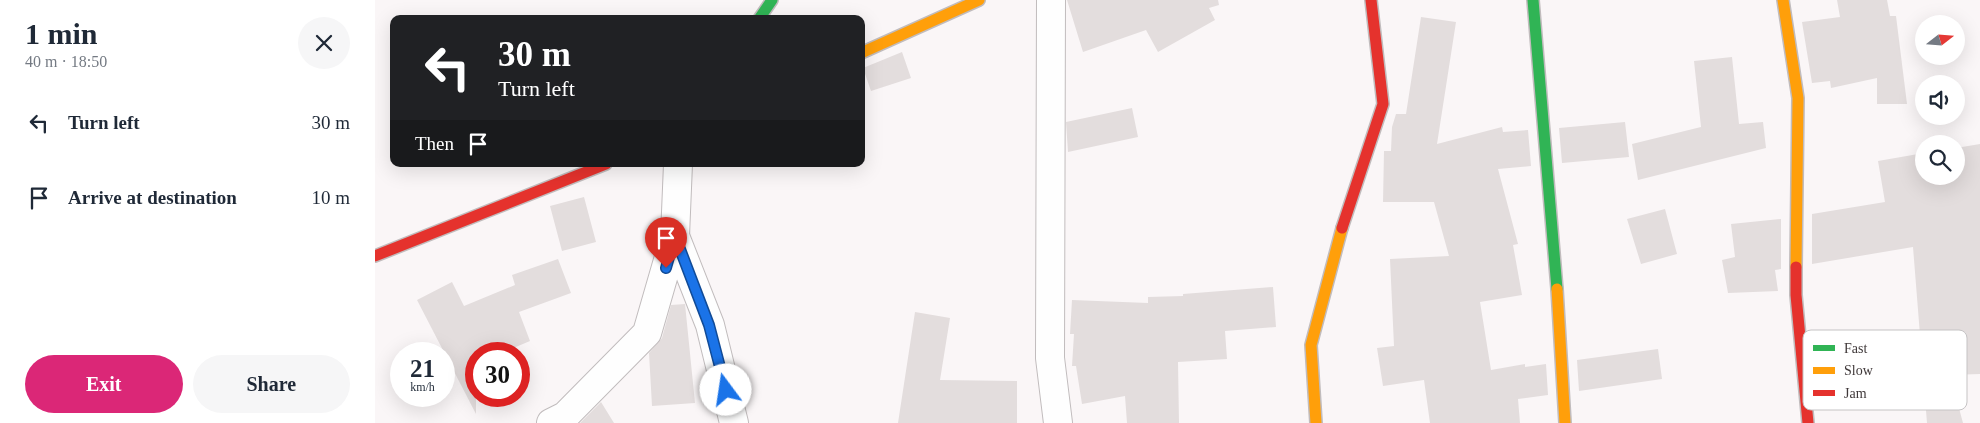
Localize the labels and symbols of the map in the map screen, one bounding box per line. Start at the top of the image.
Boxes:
north arrow [1915,15,1965,65]
pin [645,217,687,268]
legend [1803,330,1967,410]
text: Fast [1844,341,1867,356]
speed limit sign: 30 [465,342,530,407]
position arrow [699,363,751,415]
text: Slow [1844,363,1874,378]
text: Jam [1844,386,1867,401]

